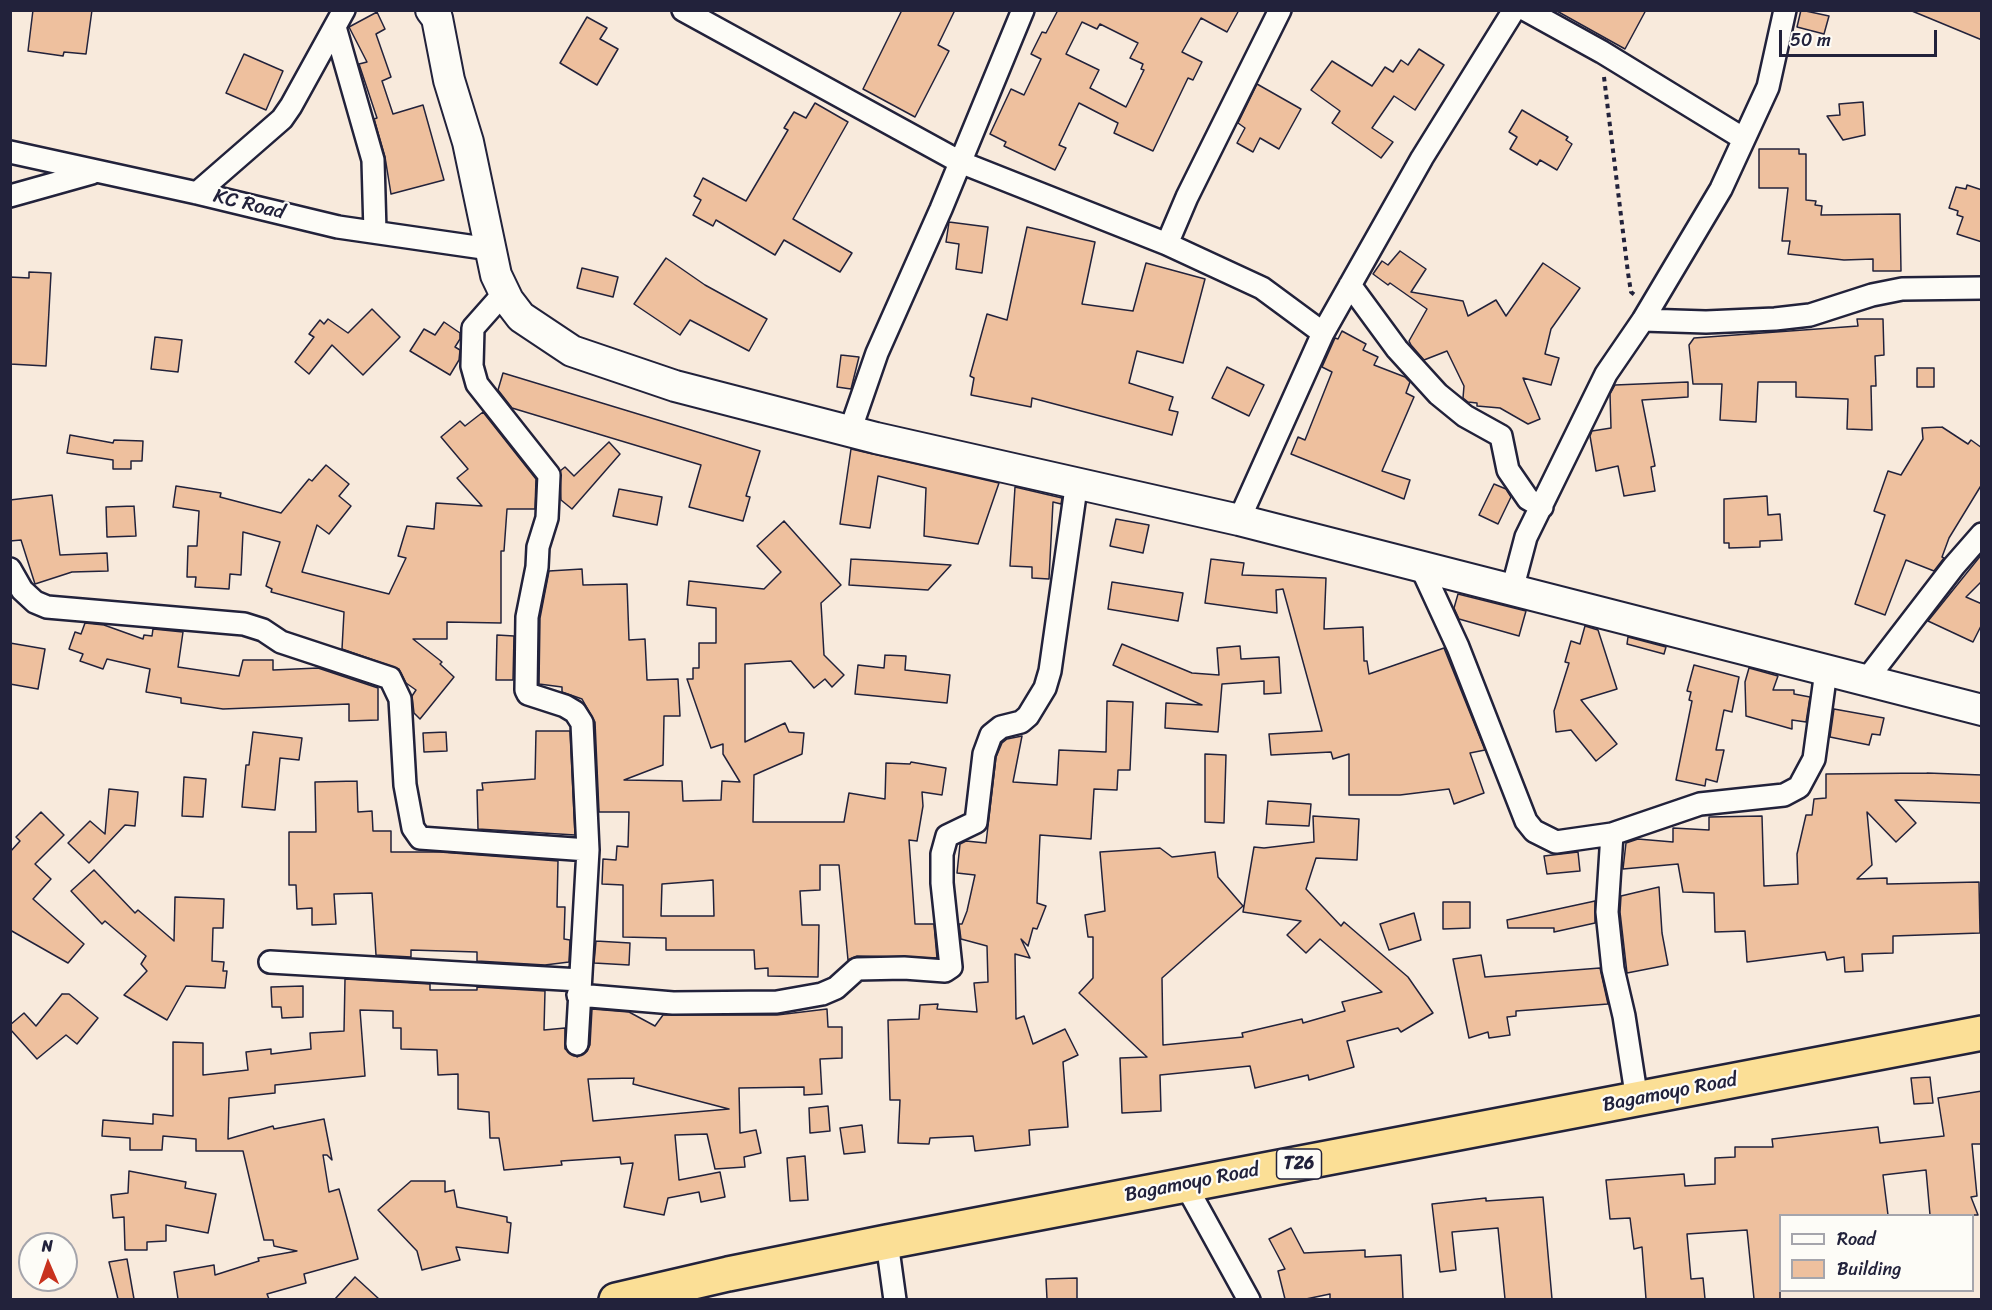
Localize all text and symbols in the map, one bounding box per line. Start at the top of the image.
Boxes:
scale bar [1782,18,1940,56]
text: 50 m [1790,24,1831,56]
street label: KC Road [211,185,287,225]
street label: Bagamoyo Road [1601,1068,1739,1118]
road number: T26 [1276,1149,1322,1179]
street label: Bagamoyo Road [1123,1158,1261,1208]
legend [1779,1214,1974,1292]
text: Road [1837,1223,1876,1255]
text: N [41,1231,53,1260]
north arrow [18,1232,78,1292]
text: Building [1837,1253,1901,1285]

